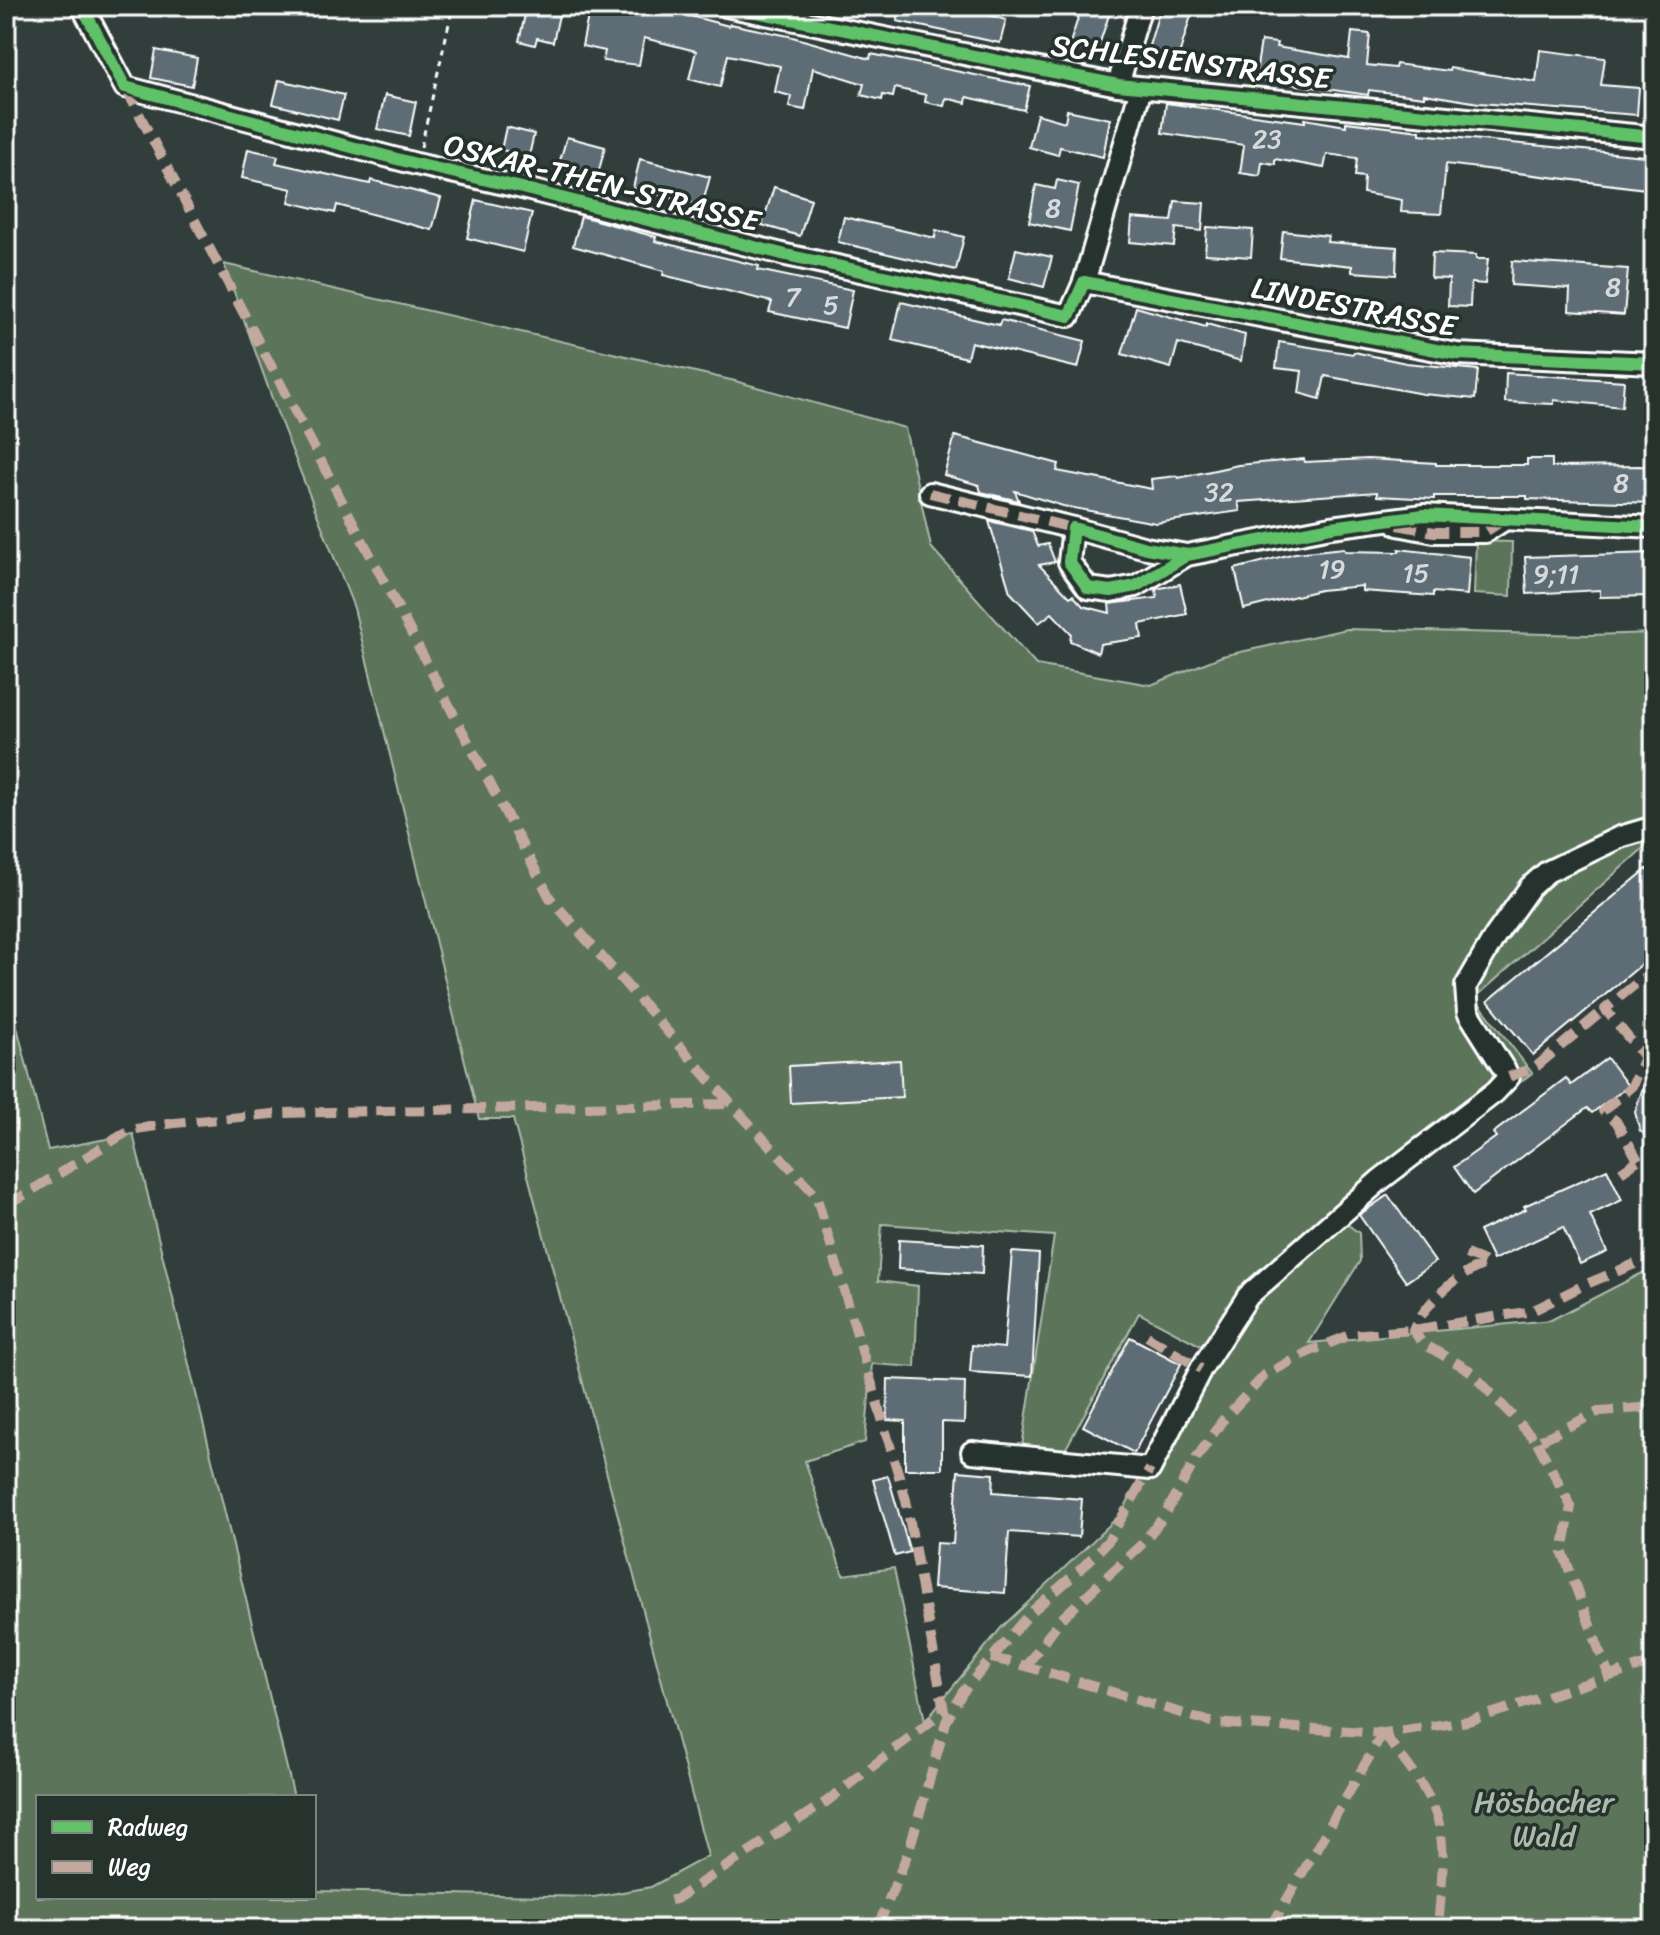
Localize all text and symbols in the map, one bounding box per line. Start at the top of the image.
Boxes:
street label: SCHLESIENSTRASSE [1048,18,1336,106]
house number: 23 [1252,116,1282,162]
street label: OSKAR-THEN-STRASSE [438,118,768,249]
house number: 8 [1045,185,1061,231]
street label: LINDESTRASSE [1247,261,1463,354]
house number: 8 [1605,264,1621,310]
house number: 7 [786,274,803,320]
house number: 5 [823,282,839,328]
house number: 8 [1613,460,1629,506]
house number: 32 [1204,469,1234,515]
house number: 19 [1318,546,1346,592]
house number: 15 [1402,550,1430,596]
house number: 9;11 [1533,551,1579,597]
park label: Hösbacher Wald [1474,1775,1616,1863]
legend [36,1795,316,1899]
text: Radweg [108,1806,188,1848]
text: Weg [108,1846,151,1888]

